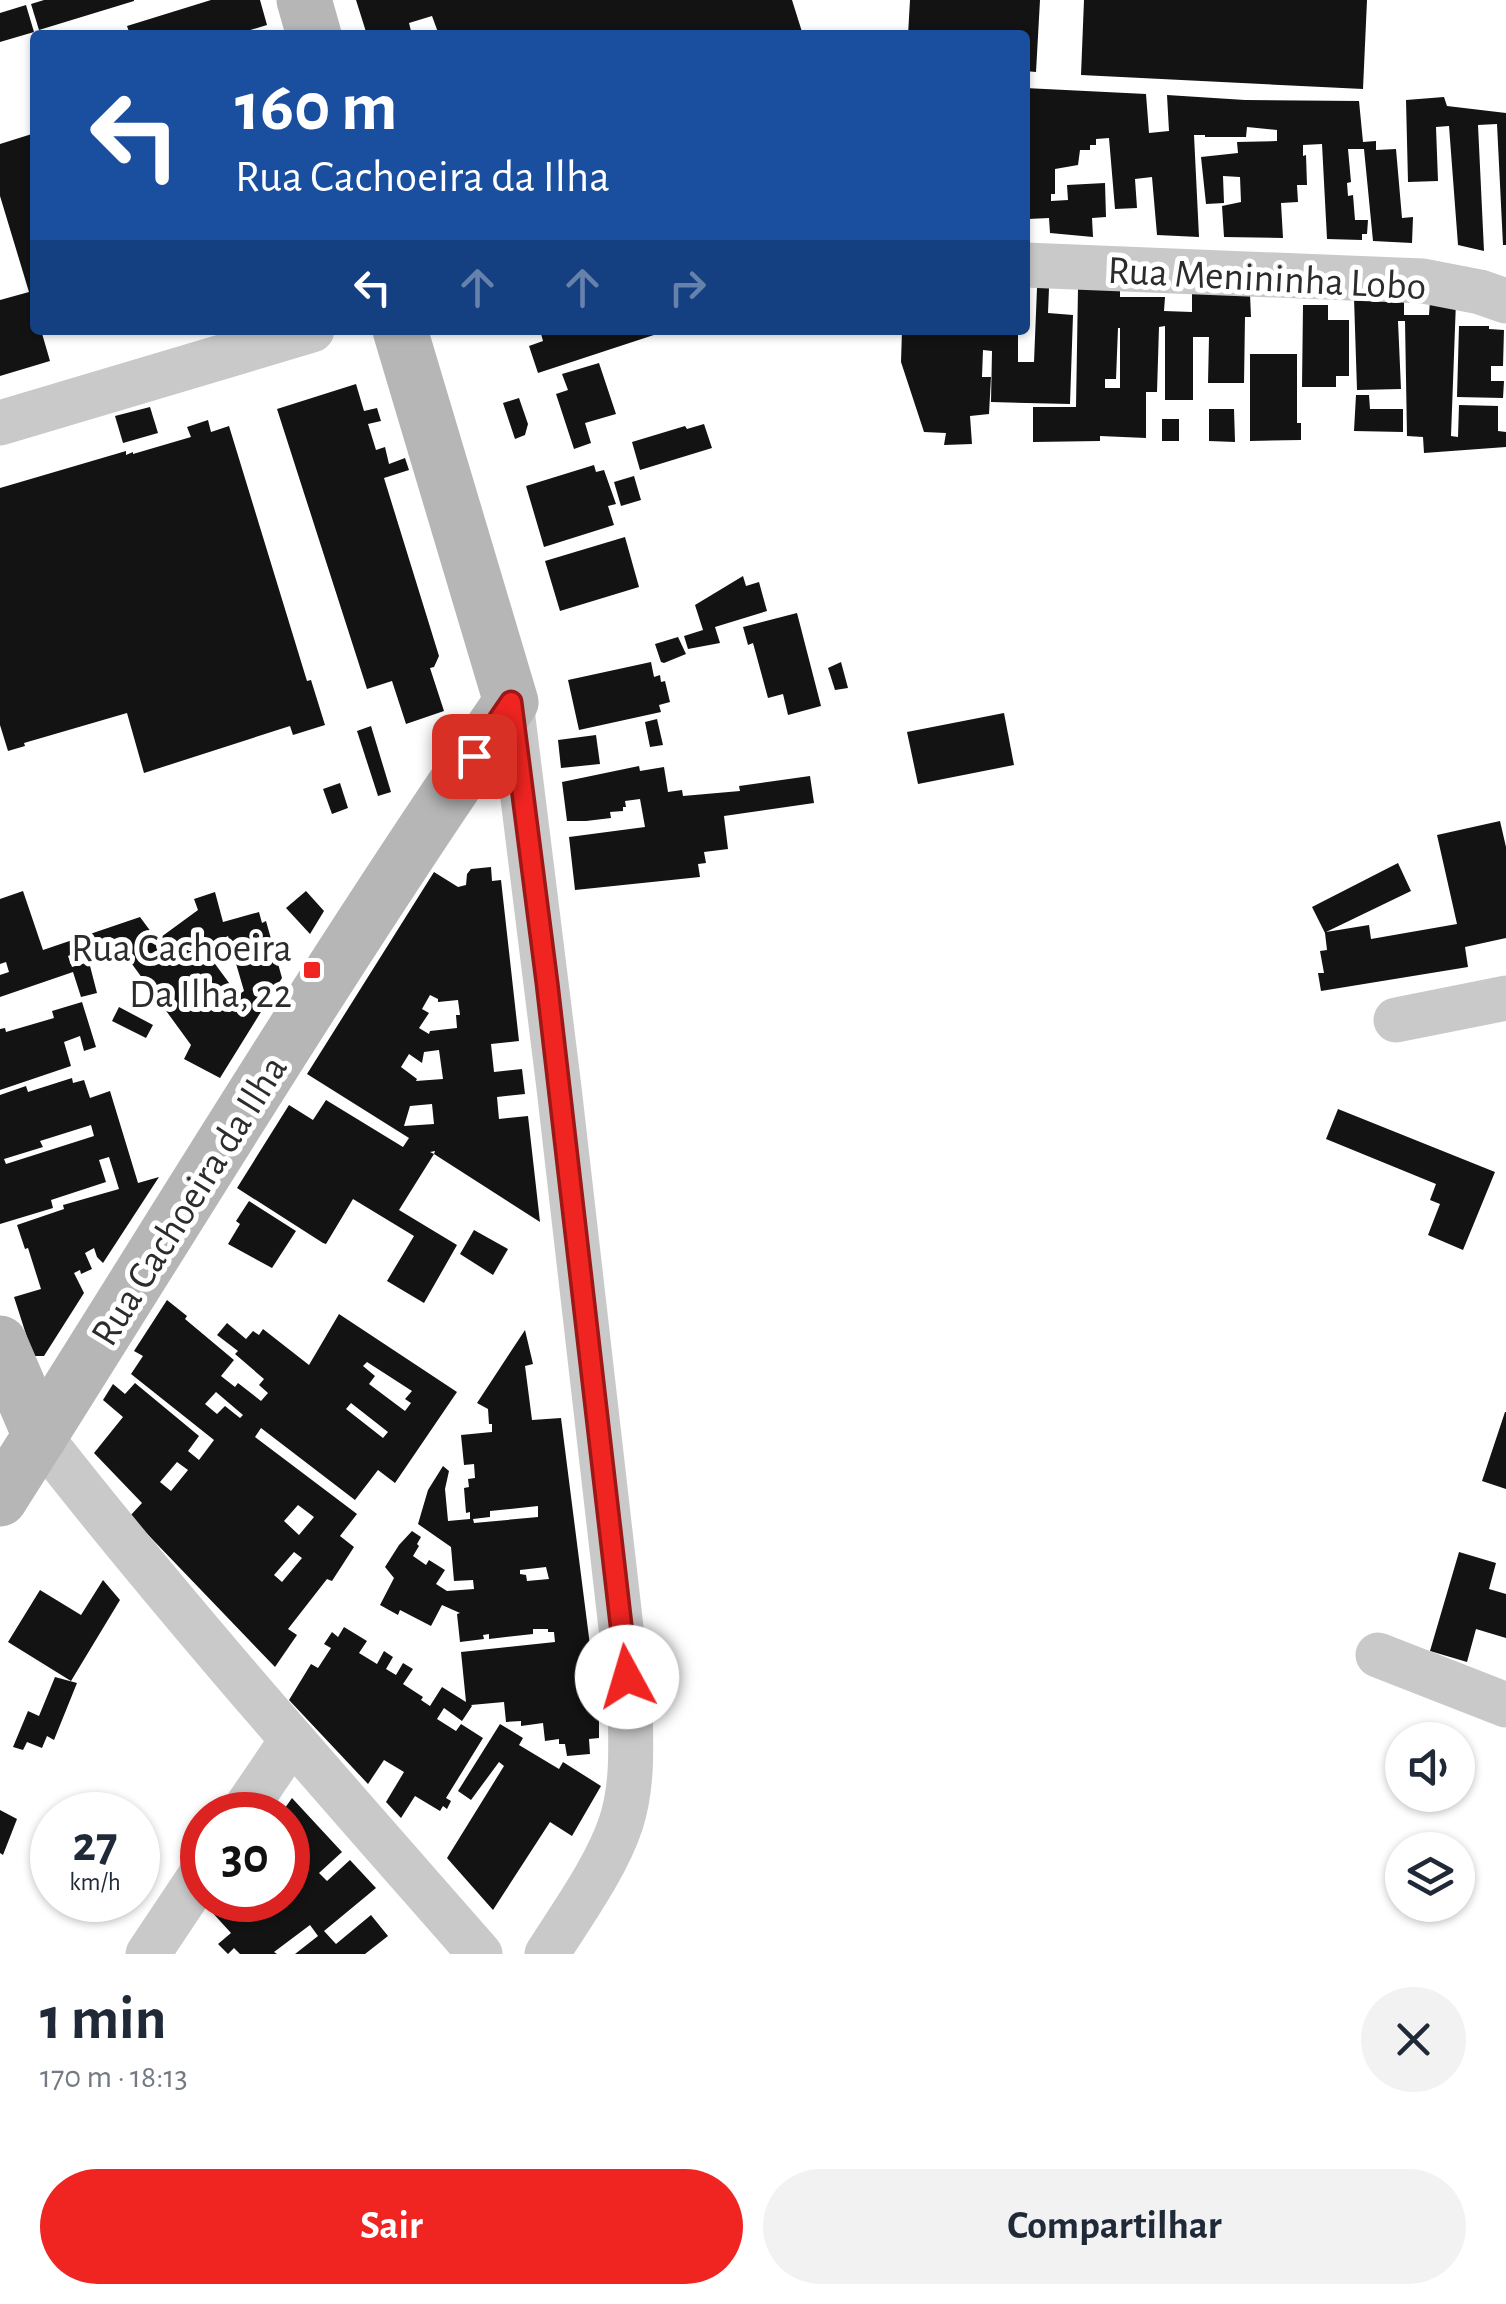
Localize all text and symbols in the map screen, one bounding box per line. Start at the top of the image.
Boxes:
icon: left [70,70,200,200]
text: 160 m [235,73,398,143]
text: Rua Cachoeira da Ilha [235,155,610,200]
street label: Rua Menininha Lobo [1106,251,1427,307]
icon: left [345,260,400,315]
icon: ahead [450,260,505,315]
icon: ahead [555,260,610,315]
icon: right [660,260,715,315]
pin [432,714,517,799]
icon: arrive [447,729,502,784]
place label: Rua Cachoeira Da Ilha, 22 [71,929,292,1015]
marker: Rua Cachoeira Da Ilha, 22 [301,959,323,981]
street label: Rua Cachoeira da Ilha [84,1049,295,1353]
position arrow [575,1625,679,1729]
map controls [1385,1722,1475,1922]
button: sound [1385,1722,1475,1812]
speed limit sign: 30 [180,1792,310,1922]
text: 27 [72,1820,118,1870]
button: layers [1385,1832,1475,1922]
text: km/h [69,1870,121,1895]
button: close [1361,1987,1466,2092]
text: 1 min [40,1990,166,2050]
text: 170 m · 18:13 [40,2061,188,2093]
button: Sair [40,2169,743,2284]
button: Compartilhar [763,2169,1466,2284]

